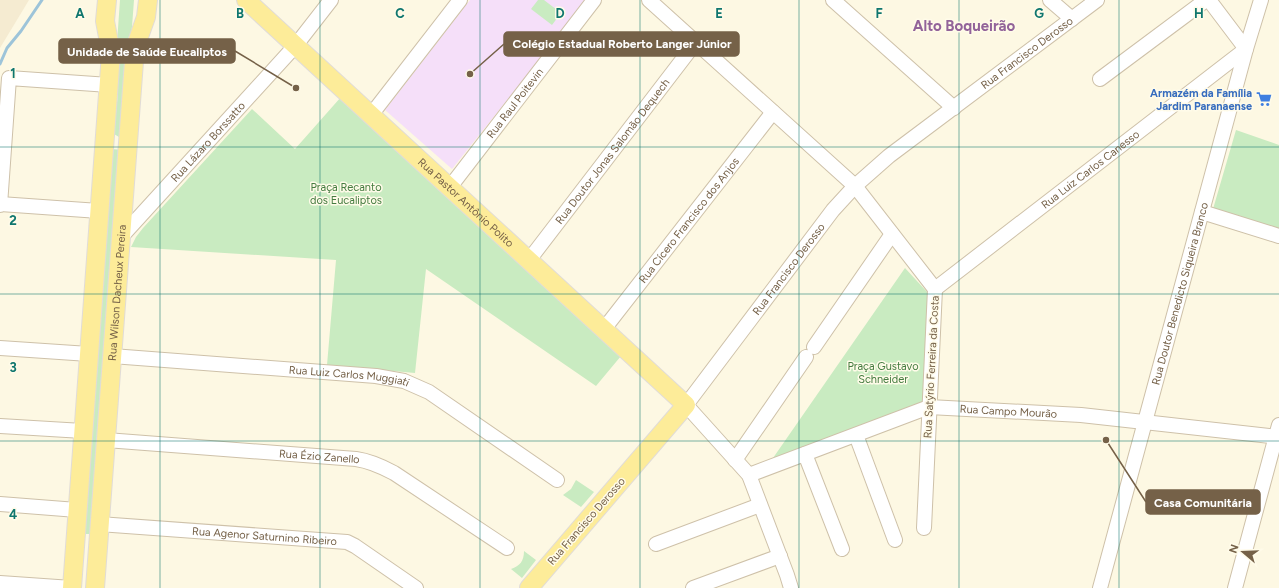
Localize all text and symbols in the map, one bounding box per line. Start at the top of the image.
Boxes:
text: A [75,6,85,21]
text: B [236,6,244,21]
text: C [395,6,405,21]
text: D [555,6,565,21]
text: E [715,6,723,21]
text: F [875,6,883,21]
text: G [1034,6,1044,21]
text: H [1194,6,1204,21]
street label: Rua Francisco Derosso [978,14,1076,92]
district label: Alto Boqueirão [913,17,1016,35]
callout: Colégio Estadual Roberto Langer Júnior [504,32,739,56]
text: Colégio Estadual Roberto Langer Júnior [513,37,732,51]
callout: Unidade de Saúde Eucaliptos [59,39,235,63]
text: Unidade de Saúde Eucaliptos [67,45,227,59]
text: 1 [10,66,16,81]
street label: Rua Raul Poitevin [484,66,546,141]
street label: Rua Doutor Jonas Salomão Dequech [553,76,672,227]
place label: Armazém da Família Jardim Paranaense [1150,87,1252,113]
supermarket icon: Armazém da Família Jardim Paranaense [1255,90,1273,108]
street label: Rua Lázaro Borssatto [168,99,248,185]
street label: Rua Luiz Carlos Canesso [1039,128,1142,212]
street label: Rua Cícero Francisco dos Anjos [636,155,742,286]
street label: Rua Pastor Antônio Polito [415,156,516,250]
park label: Praça Recanto dos Eucaliptos [310,181,382,207]
street label: Rua Doutor Benedicto Siqueira Branco [1149,201,1211,386]
text: 2 [9,213,17,228]
street label: Rua Francisco Derosso [750,221,828,318]
street label: Rua Wilson Dacheux Pereira [106,224,129,361]
street label: Rua Satýrio Ferreira da Costa [921,295,942,439]
text: 3 [9,360,17,375]
park label: Praça Gustavo Schneider [847,360,919,386]
street label: Rua Luiz Carlos Muggiati [288,363,411,390]
street label: Rua Campo Mourão [959,403,1057,421]
street label: Rua Ézio Zanello [278,447,361,466]
street label: Rua Francisco Derosso [545,475,628,568]
callout: Casa Comunitária [1146,490,1260,514]
text: Casa Comunitária [1154,496,1252,510]
text: 4 [9,507,17,522]
street label: Rua Agenor Saturnino Ribeiro [192,525,337,548]
north arrow [1223,532,1263,572]
text: N [1226,543,1242,555]

